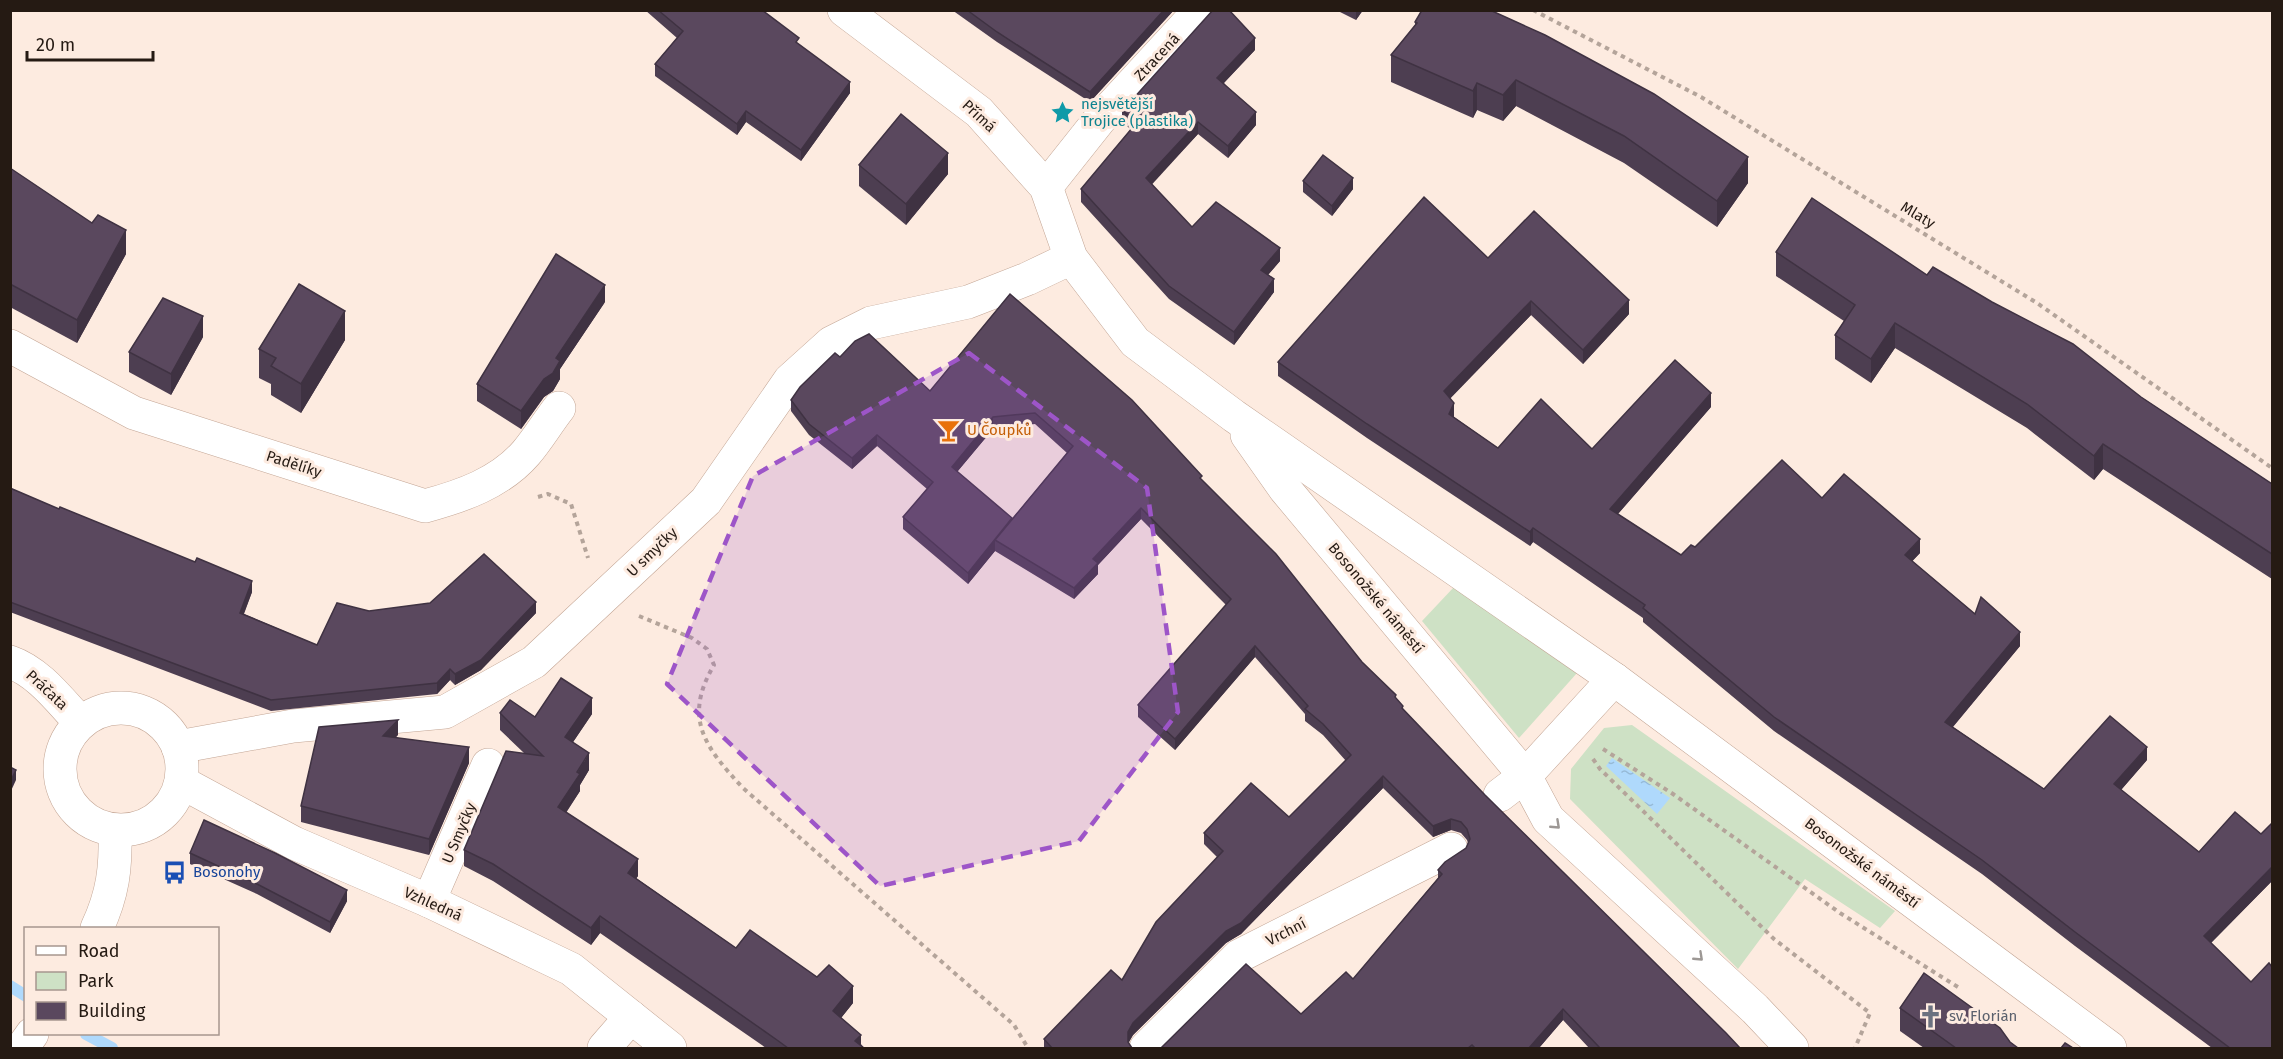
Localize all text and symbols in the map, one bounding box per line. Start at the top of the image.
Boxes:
scale bar [27,24,153,62]
street label: Ztracená [1131,30,1183,84]
text: 20 m [36,34,75,56]
place label: nejsvětější Trojice (plastika) [1081,95,1193,130]
street label: Přímá [958,96,1000,136]
place icon: nejsvětější Trojice (plastika) [1050,100,1076,126]
street label: Mlaty [1898,198,1939,233]
bar icon: U Čoupků [936,417,962,443]
place label: U Čoupků [967,421,1032,439]
street label: Padělíky [264,447,325,482]
street label: U smyčky [623,523,681,580]
street label: Bosonožské náměstí [1324,539,1428,657]
street label: Práčata [22,666,72,714]
street label: U Smyčky [438,799,480,866]
street label: Bosonožské náměstí [1801,814,1923,912]
one-way arrow [1549,818,1559,829]
bus stop icon: Bosonohy [162,859,188,885]
place label: Bosonohy [193,863,261,881]
street label: Vzhledná [401,883,465,925]
street label: Vrchní [1263,914,1309,950]
legend [24,927,219,1035]
text: Road [78,940,120,962]
one-way arrow [1692,950,1703,961]
text: Park [78,970,114,992]
text: Building [78,1000,146,1022]
church icon: sv. Florián [1918,1003,1944,1029]
place label: sv. Florián [1949,1007,2017,1025]

